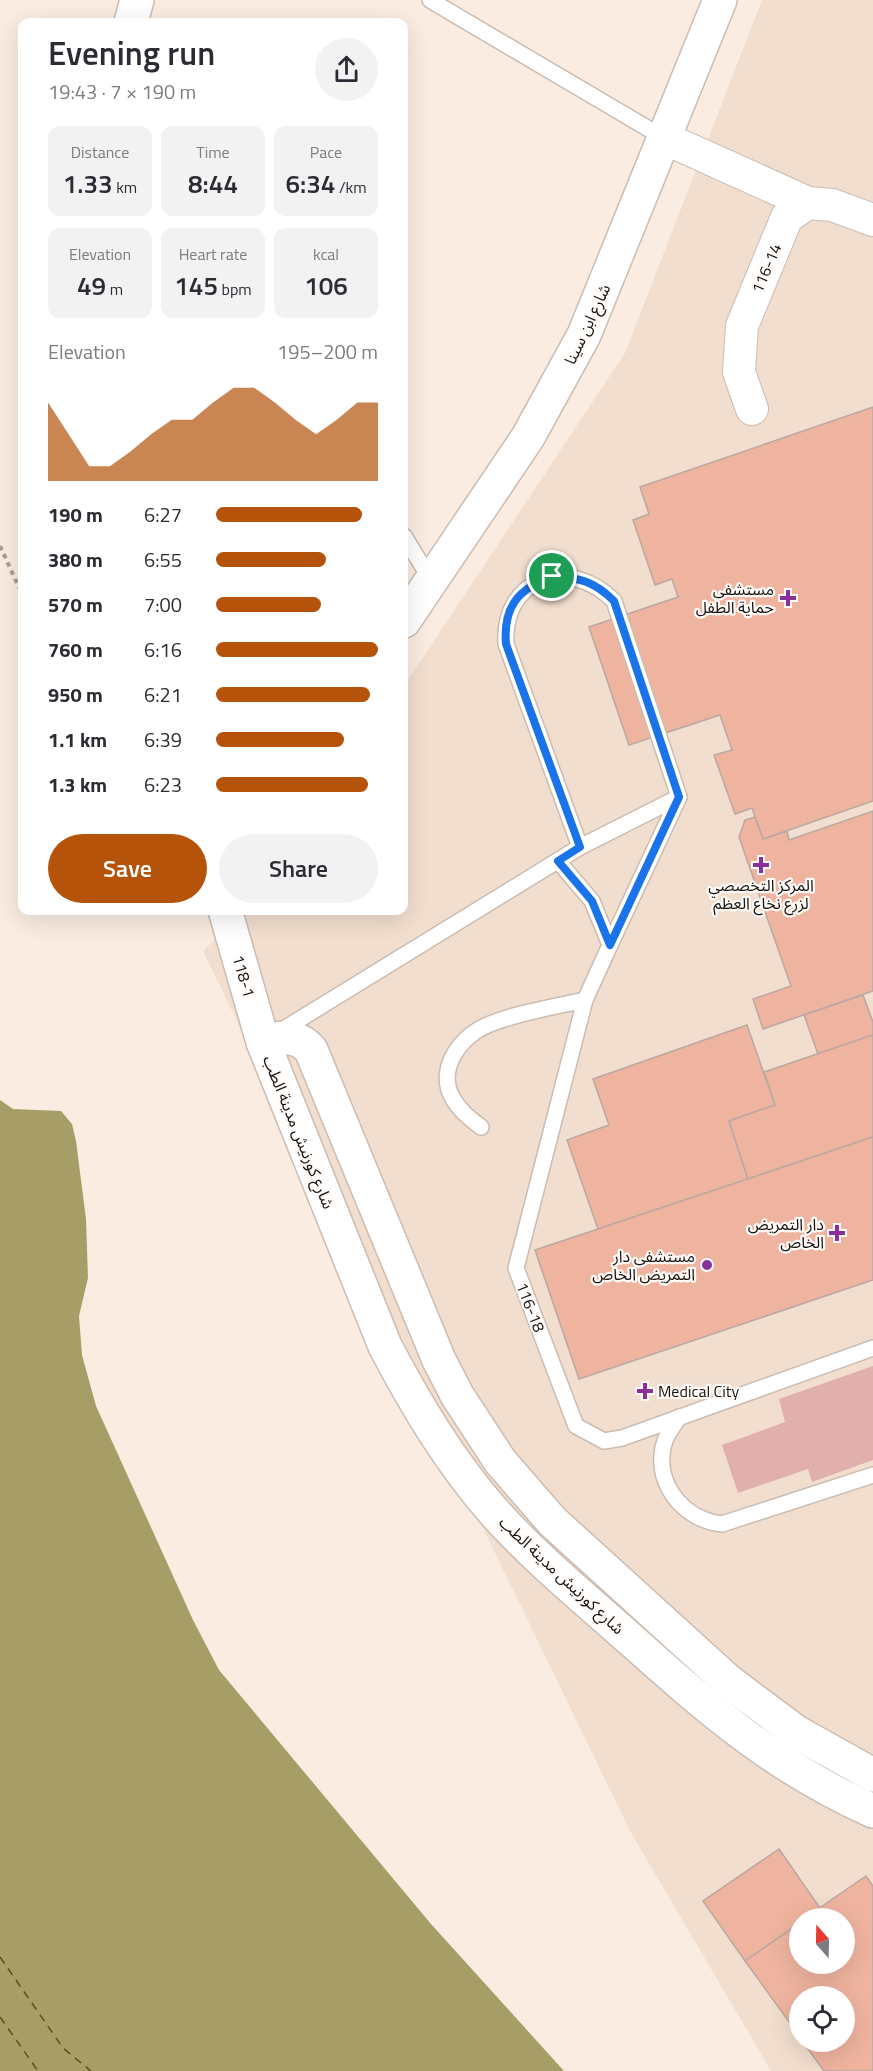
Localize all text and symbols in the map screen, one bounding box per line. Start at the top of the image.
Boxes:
text: Evening run [48,28,215,78]
button: share [315,38,378,101]
text: 19:43 · 7 × 190 m [48,76,196,107]
text: Distance [71,140,129,164]
text: Time [196,140,230,164]
text: Pace [310,140,342,164]
text: 1.33 [63,164,113,203]
text: 8:44 [188,164,238,203]
text: 6:34 [285,164,335,203]
text: km [113,175,137,199]
text: /km [335,175,367,199]
street label: 116-14 [745,239,787,297]
text: Elevation [69,242,131,266]
text: Heart rate [179,242,247,266]
text: kcal [313,242,339,266]
text: 49 [77,266,106,305]
text: 145 [174,266,218,305]
text: 106 [304,266,348,305]
text: m [106,277,123,301]
text: bpm [218,277,252,301]
street label: شارع ابن سينا [558,280,617,369]
text: Elevation [48,336,126,367]
text: 195–200 m [277,336,378,367]
text: 190 m [48,499,103,530]
text: 6:27 [144,499,182,530]
text: 380 m [48,544,103,575]
text: 6:55 [144,544,182,575]
pin [526,550,577,601]
icon: arrive [535,559,568,592]
place label: مستشفى حماية الطفل [696,577,774,619]
text: 570 m [48,589,103,620]
text: 7:00 [144,589,182,620]
marker: مستشفى حماية الطفل [779,589,797,607]
text: 760 m [48,634,103,665]
text: 6:16 [144,634,182,665]
text: 950 m [48,679,103,710]
text: 6:21 [144,679,182,710]
text: 1.1 km [48,724,107,755]
text: 6:39 [144,724,182,755]
text: 1.3 km [48,769,107,800]
text: 6:23 [144,769,182,800]
button: Save [48,834,207,903]
button: Share [219,834,378,903]
marker: المركز التخصصي لزرع نخاع العظم [752,856,770,874]
place label: المركز التخصصي لزرع نخاع العظم [708,873,814,916]
street label: 118-1 [227,952,261,1000]
street label: شارع كورنيش مدينة الطب [256,1052,341,1213]
place label: دار التمريض الخاص [748,1212,824,1254]
marker: دار التمريض الخاص [828,1224,846,1242]
place label: مستشفى دار التمريض الخاص [592,1244,695,1286]
marker: مستشفى دار التمريض الخاص [700,1258,714,1272]
street label: 116-18 [511,1279,551,1336]
place label: Medical City [658,1379,739,1403]
marker: Medical City [636,1382,654,1400]
street label: شارع كورنيش مدينة الطب [493,1510,630,1640]
north arrow [789,1908,855,1974]
map controls [789,1908,855,2052]
button: locate [789,1986,855,2052]

